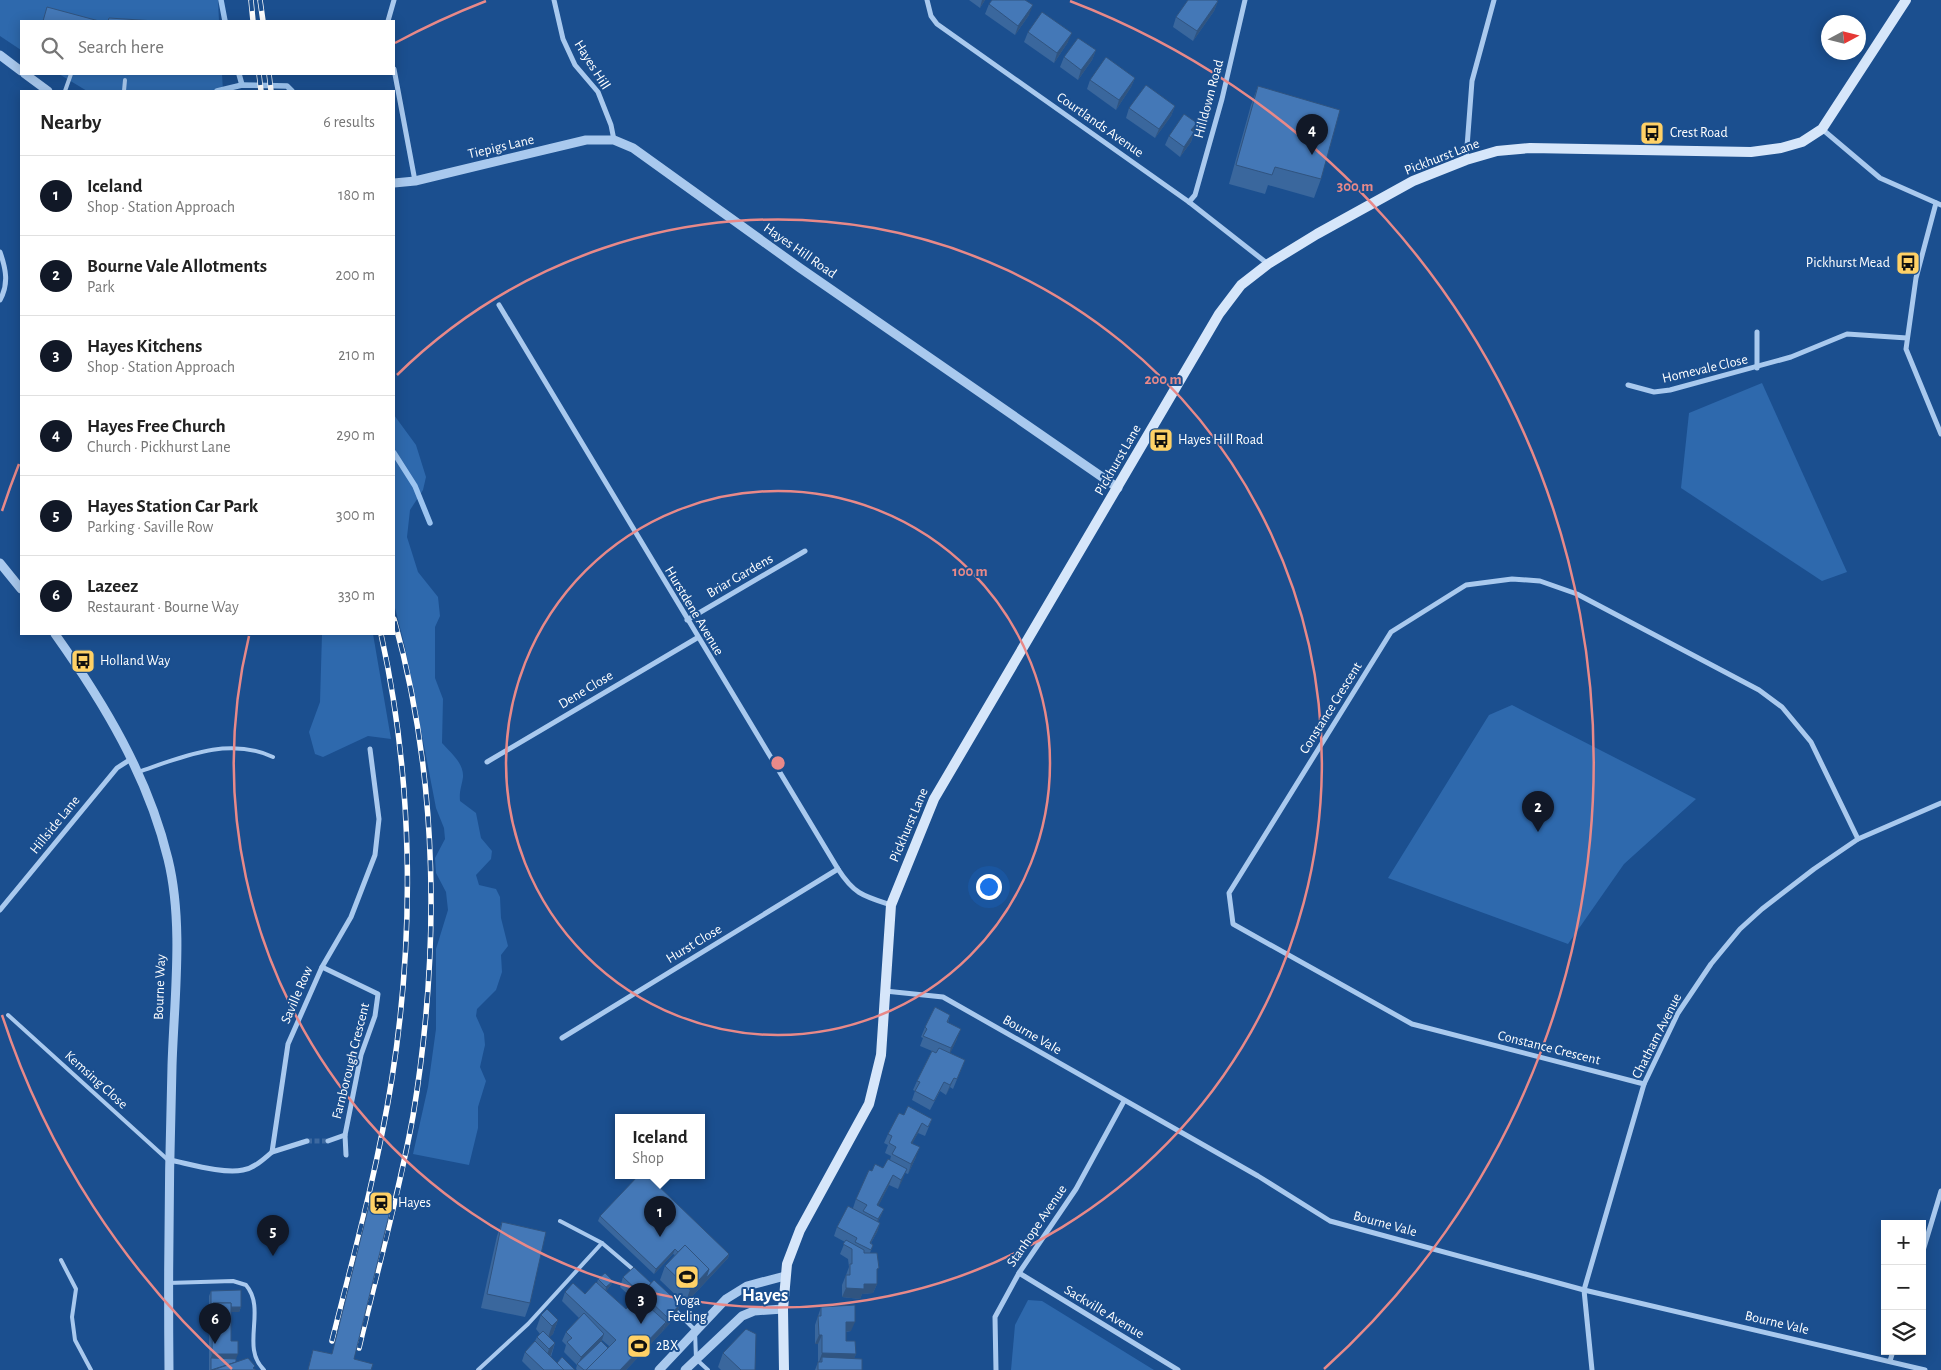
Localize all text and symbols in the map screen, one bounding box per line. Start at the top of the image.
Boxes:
north arrow [1821,15,1866,60]
search box [20,20,395,75]
icon: search [38,34,66,62]
text: Search here [78,38,164,57]
street label: Hayes Hill [571,38,613,92]
street label: Hilldown Road [1192,58,1226,140]
street label: Courtlands Avenue [1054,90,1146,160]
text: Nearby [40,112,101,133]
text: 6 results [323,114,375,130]
pin: 4 [1296,114,1328,155]
bus stop icon: Crest Road [1639,120,1665,146]
place label: Crest Road [1670,126,1728,140]
street label: Tiepigs Lane [467,133,535,161]
street label: Pickhurst Lane [1403,136,1481,178]
text: Iceland [87,177,143,196]
text: 300 m [1337,179,1373,194]
text: 1 [53,187,59,203]
text: 180 m [338,187,375,203]
text: Shop · Station Approach [87,199,235,215]
street label: Hayes Hill Road [761,221,839,281]
bus stop icon: Pickhurst Mead [1895,250,1921,276]
place label: Pickhurst Mead [1806,256,1890,270]
text: Bourne Vale Allotments [87,257,267,276]
text: 2 [52,267,60,283]
text: 200 m [335,267,375,283]
text: Park [87,279,115,295]
text: Hayes Kitchens [87,337,202,356]
text: 3 [53,347,59,363]
text: 210 m [338,347,375,363]
street label: Homevale Close [1661,352,1749,386]
text: Shop · Station Approach [87,359,235,375]
text: 200 m [1144,372,1182,387]
text: Hayes Free Church [87,417,226,436]
street label: Pickhurst Lane [1092,422,1144,498]
text: 4 [52,427,60,443]
text: 290 m [336,427,375,443]
bus stop icon: Hayes Hill Road [1148,427,1174,453]
place label: Hayes Hill Road [1178,433,1263,447]
text: Church · Pickhurst Lane [87,439,231,455]
text: Hayes Station Car Park [87,497,258,516]
text: 5 [53,507,59,523]
text: 300 m [336,507,375,523]
text: Parking · Saville Row [87,519,213,535]
street label: Briar Gardens [705,552,775,600]
street label: Hurstdene Avenue [662,564,726,658]
text: 100 m [952,564,988,579]
text: Lazeez [87,577,138,596]
text: 6 [52,587,60,603]
text: 330 m [338,587,375,603]
text: Restaurant · Bourne Way [87,599,239,615]
bus stop icon: Holland Way [70,648,96,674]
place label: Holland Way [100,654,170,668]
street label: Constance Crescent [1297,659,1365,756]
street label: Dene Close [556,668,616,712]
centre of rings [769,754,787,772]
street label: Pickhurst Lane [887,786,931,864]
pin: 2 [1522,791,1554,832]
street label: Hillside Lane [27,793,83,857]
your location [976,874,1002,900]
street label: Hurst Close [664,922,724,966]
street label: Bourne Way [152,954,168,1020]
street label: Saville Row [279,964,316,1026]
street label: Chatham Avenue [1630,991,1684,1081]
street label: Farnborough Crescent [330,1001,372,1121]
street label: Bourne Vale [1000,1013,1064,1057]
street label: Constance Crescent [1496,1029,1602,1068]
street label: Kemsing Close [62,1048,130,1112]
popup [615,1114,705,1179]
text: Iceland [632,1128,688,1147]
text: Shop [632,1150,664,1166]
street label: Stanhope Avenue [1004,1183,1070,1269]
station icon: Hayes [368,1190,394,1216]
place label: Hayes [398,1196,431,1210]
pin: 1 [644,1196,676,1237]
street label: Bourne Vale [1352,1209,1418,1239]
pin: 5 [257,1215,289,1256]
map controls [1881,1220,1926,1355]
button: + [1881,1220,1926,1265]
sports icon: Yoga Feeling [674,1264,700,1290]
button: − [1881,1265,1926,1310]
pin: 3 [625,1283,657,1324]
street label: Sackville Avenue [1062,1283,1146,1341]
district label: Hayes [742,1286,788,1305]
place label: Yoga Feeling [667,1294,707,1324]
pin: 6 [199,1303,231,1344]
street label: Bourne Vale [1744,1309,1810,1337]
button: layers [1881,1310,1926,1355]
sports icon: 2BX [626,1333,652,1359]
place label: 2BX [656,1339,678,1353]

